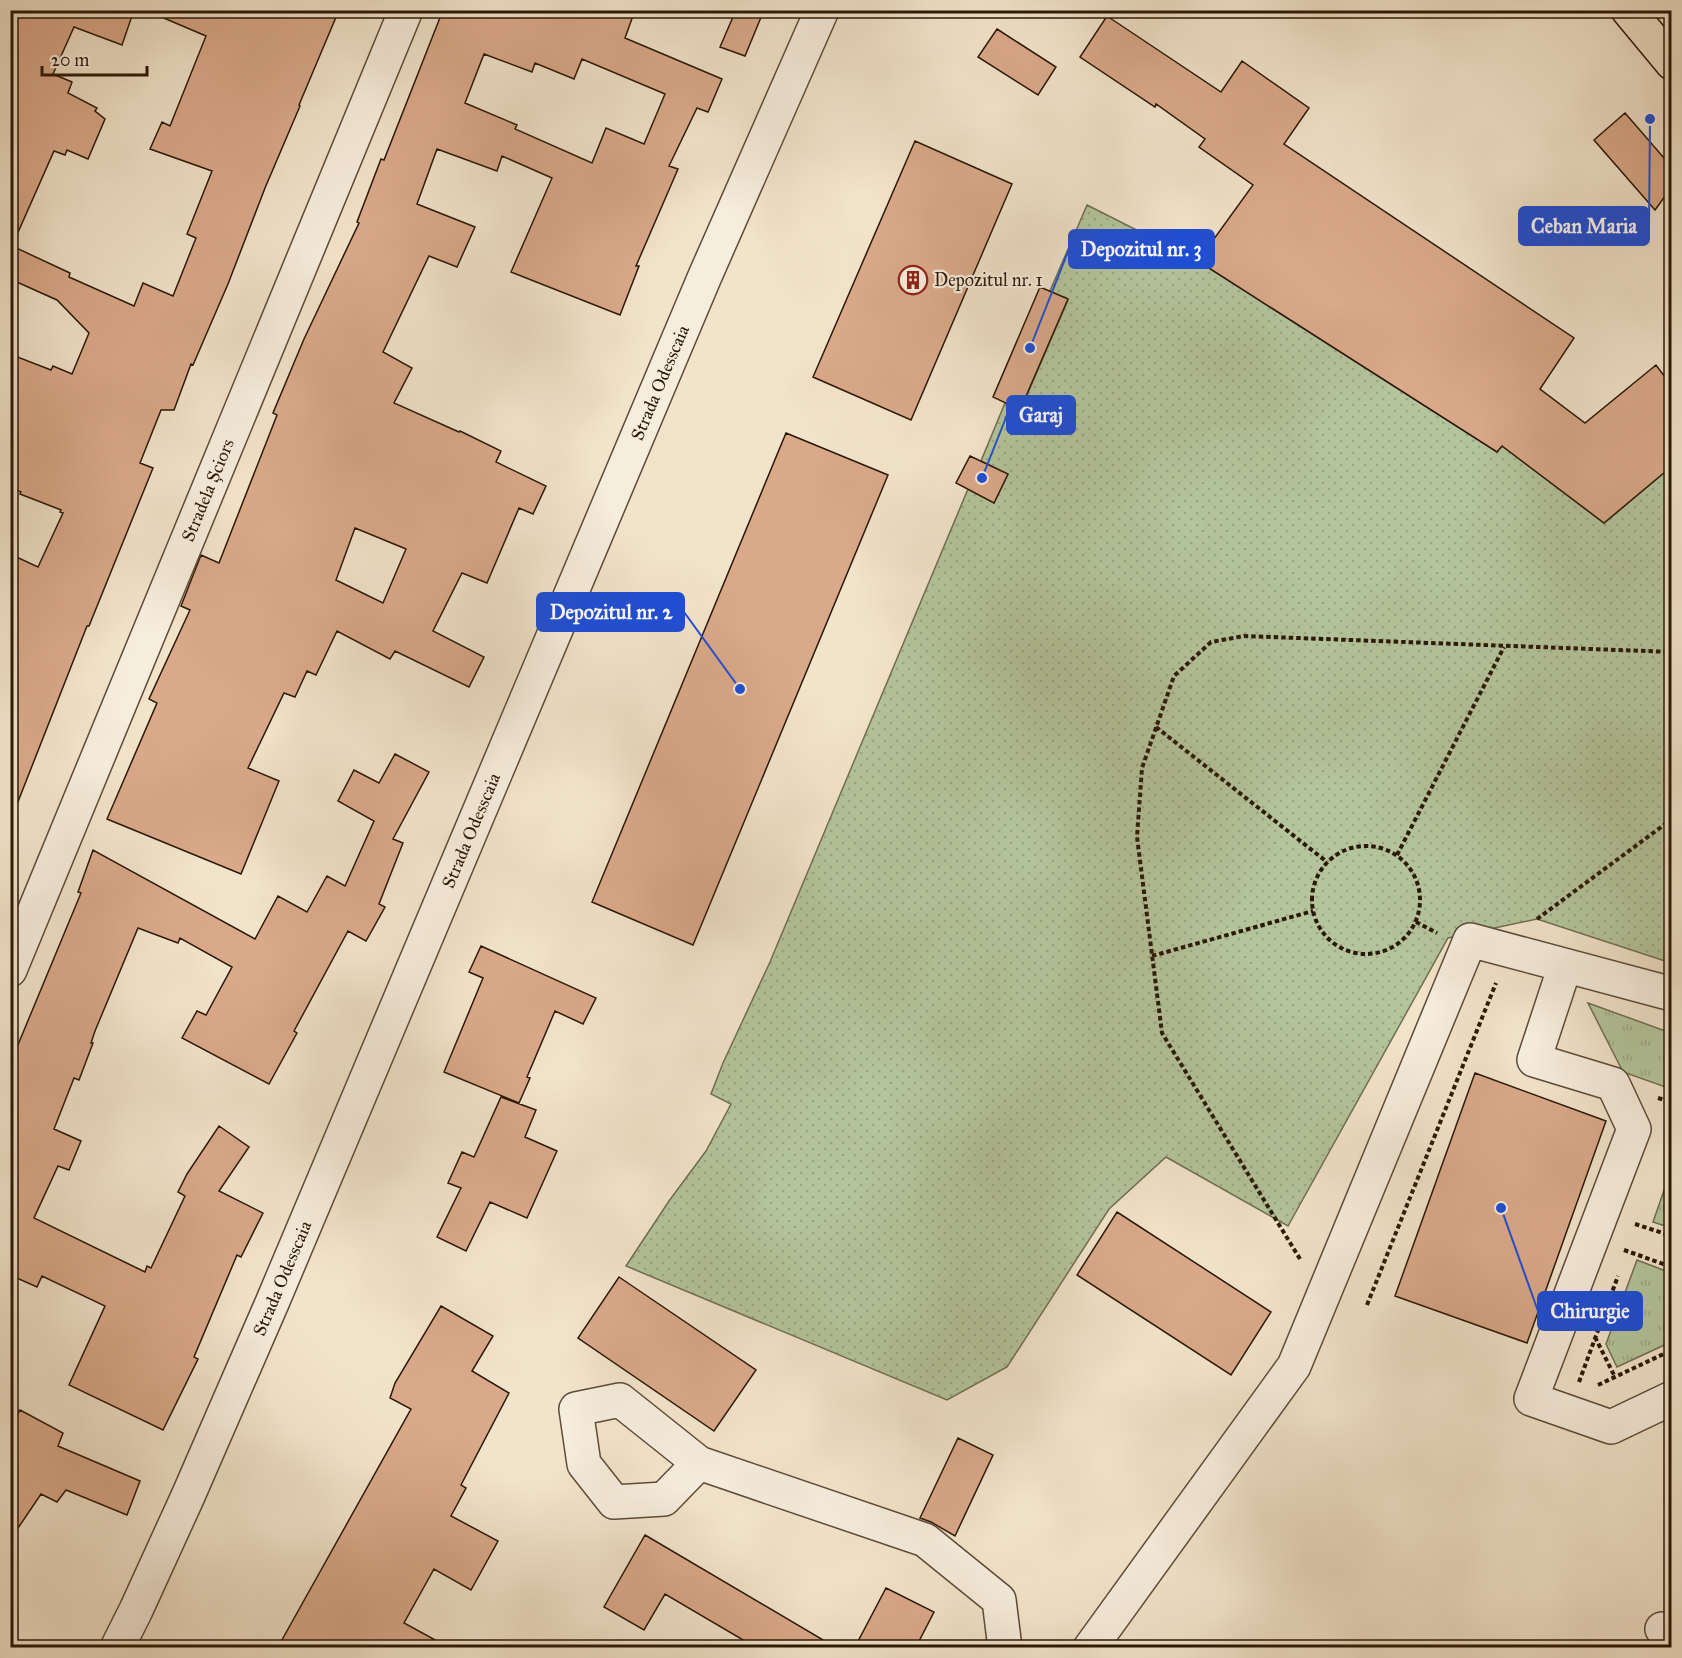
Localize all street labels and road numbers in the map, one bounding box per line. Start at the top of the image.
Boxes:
street label: Strada Odesscaia [626,321,694,444]
street label: Stradela Șciors [177,435,239,545]
street label: Strada Odesscaia [437,769,505,891]
street label: Strada Odesscaia [248,1217,317,1339]

